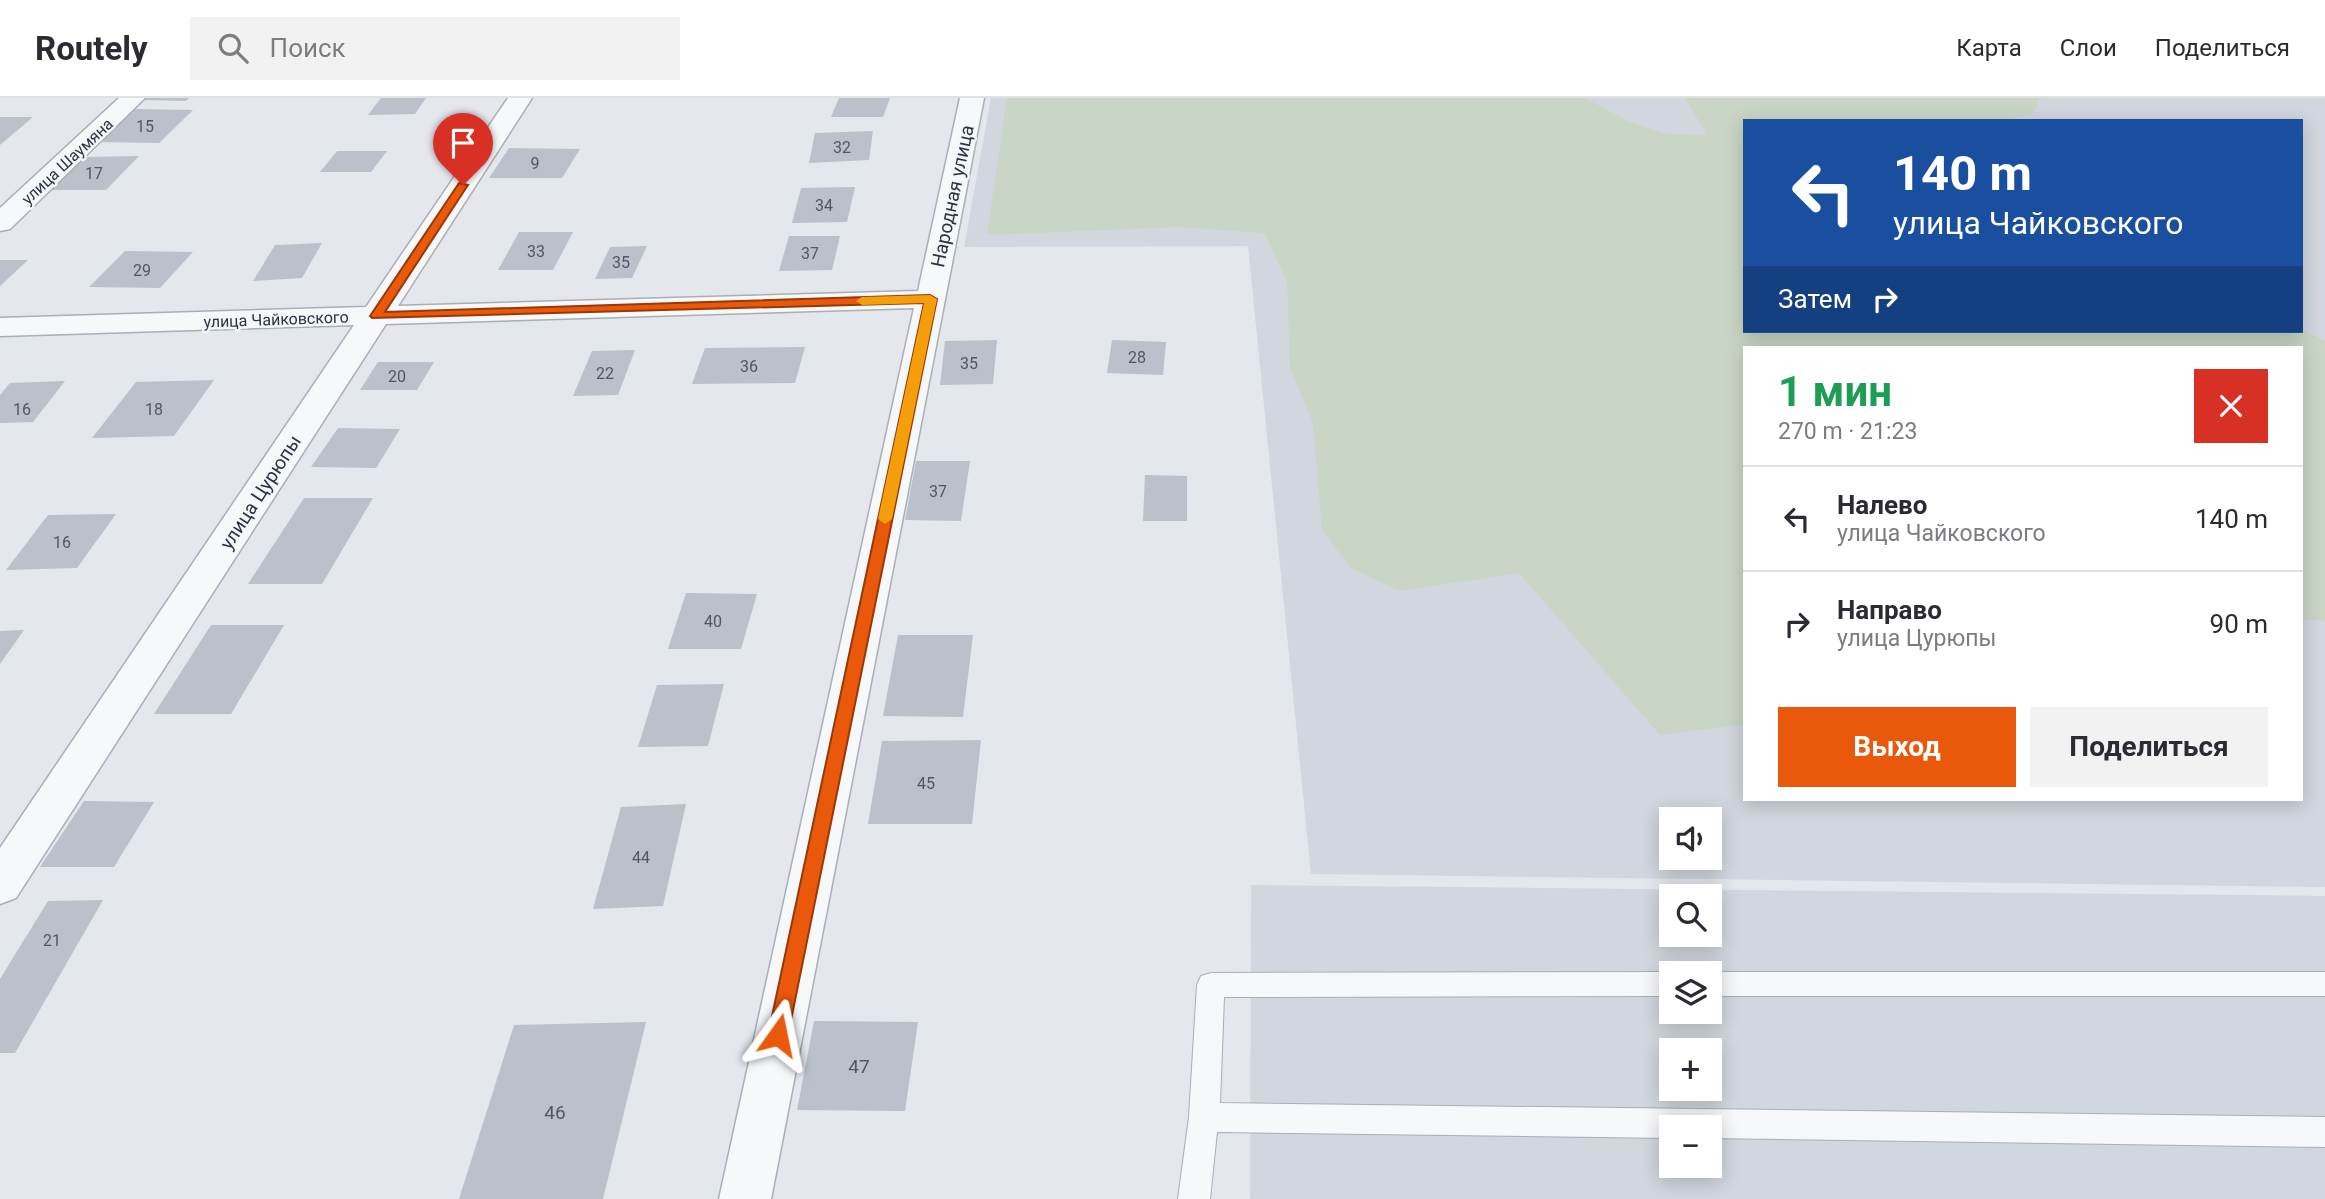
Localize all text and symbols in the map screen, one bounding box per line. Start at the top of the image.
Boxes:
search box [190,17,680,80]
text: Routely [35,29,148,68]
icon: search [214,29,252,67]
text: Поиск [270,33,346,63]
text: Карта [1956,34,2022,62]
text: Слои [2060,34,2117,62]
text: Поделиться [2155,34,2290,62]
pin [433,113,493,185]
street label: улица Шаумяна [18,114,117,208]
house number: 15 [136,117,154,136]
street label: Народная улица [926,123,979,269]
icon: arrive [444,124,482,162]
house number: 32 [833,138,851,157]
text: 140 m [1893,145,2032,202]
icon: left [1778,147,1869,238]
house number: 9 [531,154,540,173]
house number: 17 [85,164,103,183]
house number: 34 [815,196,833,215]
text: улица Чайковского [1893,204,2183,242]
house number: 33 [527,242,545,261]
house number: 37 [801,244,819,263]
house number: 35 [612,253,630,272]
house number: 29 [133,261,151,280]
icon: right [1866,280,1904,318]
text: Затем [1778,284,1852,314]
street label: улица Чайковского [203,307,349,332]
house number: 28 [1128,348,1146,367]
house number: 35 [960,354,978,373]
house number: 36 [740,357,758,376]
house number: 22 [596,364,614,383]
house number: 20 [388,367,406,386]
text: 1 мин [1778,367,1892,416]
button: close [2194,369,2268,443]
house number: 16 [13,400,31,419]
house number: 18 [145,400,163,419]
text: 270 m · 21:23 [1778,418,1917,445]
street label: улица Цурюпы [215,431,306,554]
house number: 37 [929,482,947,501]
text: Налево [1837,490,1927,520]
icon: left [1778,500,1816,538]
text: 140 m [2195,504,2268,534]
text: улица Чайковского [1837,520,2046,547]
house number: 16 [53,533,71,552]
text: Направо [1837,595,1942,625]
icon: right [1778,605,1816,643]
text: 90 m [2210,609,2268,639]
house number: 40 [704,612,722,631]
text: улица Цурюпы [1837,625,1996,652]
button: Выход [1778,707,2016,787]
button: Поделиться [2030,707,2268,787]
house number: 45 [917,774,935,793]
map controls [1659,807,1722,1178]
button: sound [1659,807,1722,870]
house number: 44 [632,848,650,867]
button: search [1659,884,1722,947]
house number: 21 [43,931,61,950]
button: layers [1659,961,1722,1024]
position arrow [741,998,815,1072]
button: + [1659,1038,1722,1101]
house number: 47 [848,1055,870,1078]
house number: 46 [544,1101,566,1124]
button: − [1659,1115,1722,1178]

